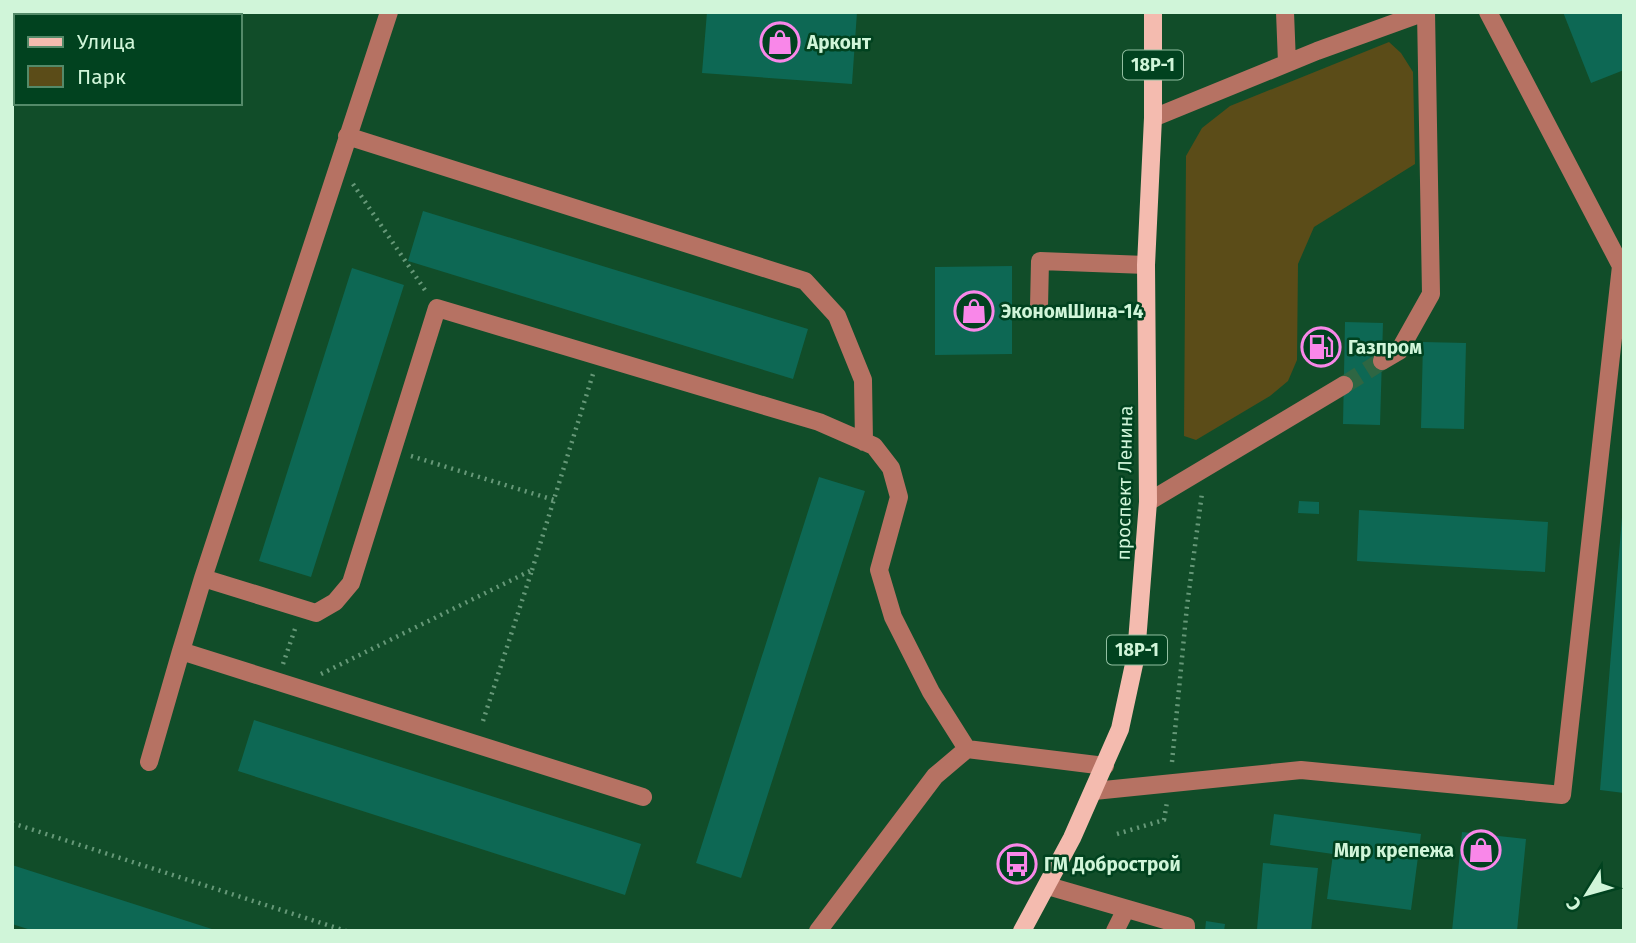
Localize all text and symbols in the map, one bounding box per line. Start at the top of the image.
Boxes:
legend [14,14,242,105]
shop icon: Арконт [759,21,801,63]
text: Улица [77,29,136,55]
place label: Арконт [806,31,872,54]
road number: 18Р-1 [1123,51,1183,80]
text: Парк [77,64,126,90]
shop icon: ЭкономШина-14 [953,290,995,332]
place label: ЭкономШина-14 [1001,300,1144,323]
fuel station icon: Газпром [1300,326,1342,368]
place label: Газпром [1348,336,1422,359]
street label: проспект Ленина [1112,405,1137,561]
road number: 18Р-1 [1107,636,1167,664]
shop icon: Мир крепежа [1460,829,1502,871]
place label: Мир крепежа [1334,839,1454,862]
bus stop icon: ГМ Добрострой [996,843,1038,885]
place label: ГМ Добрострой [1044,853,1181,876]
north arrow [1552,859,1622,929]
text: С [1561,893,1586,915]

